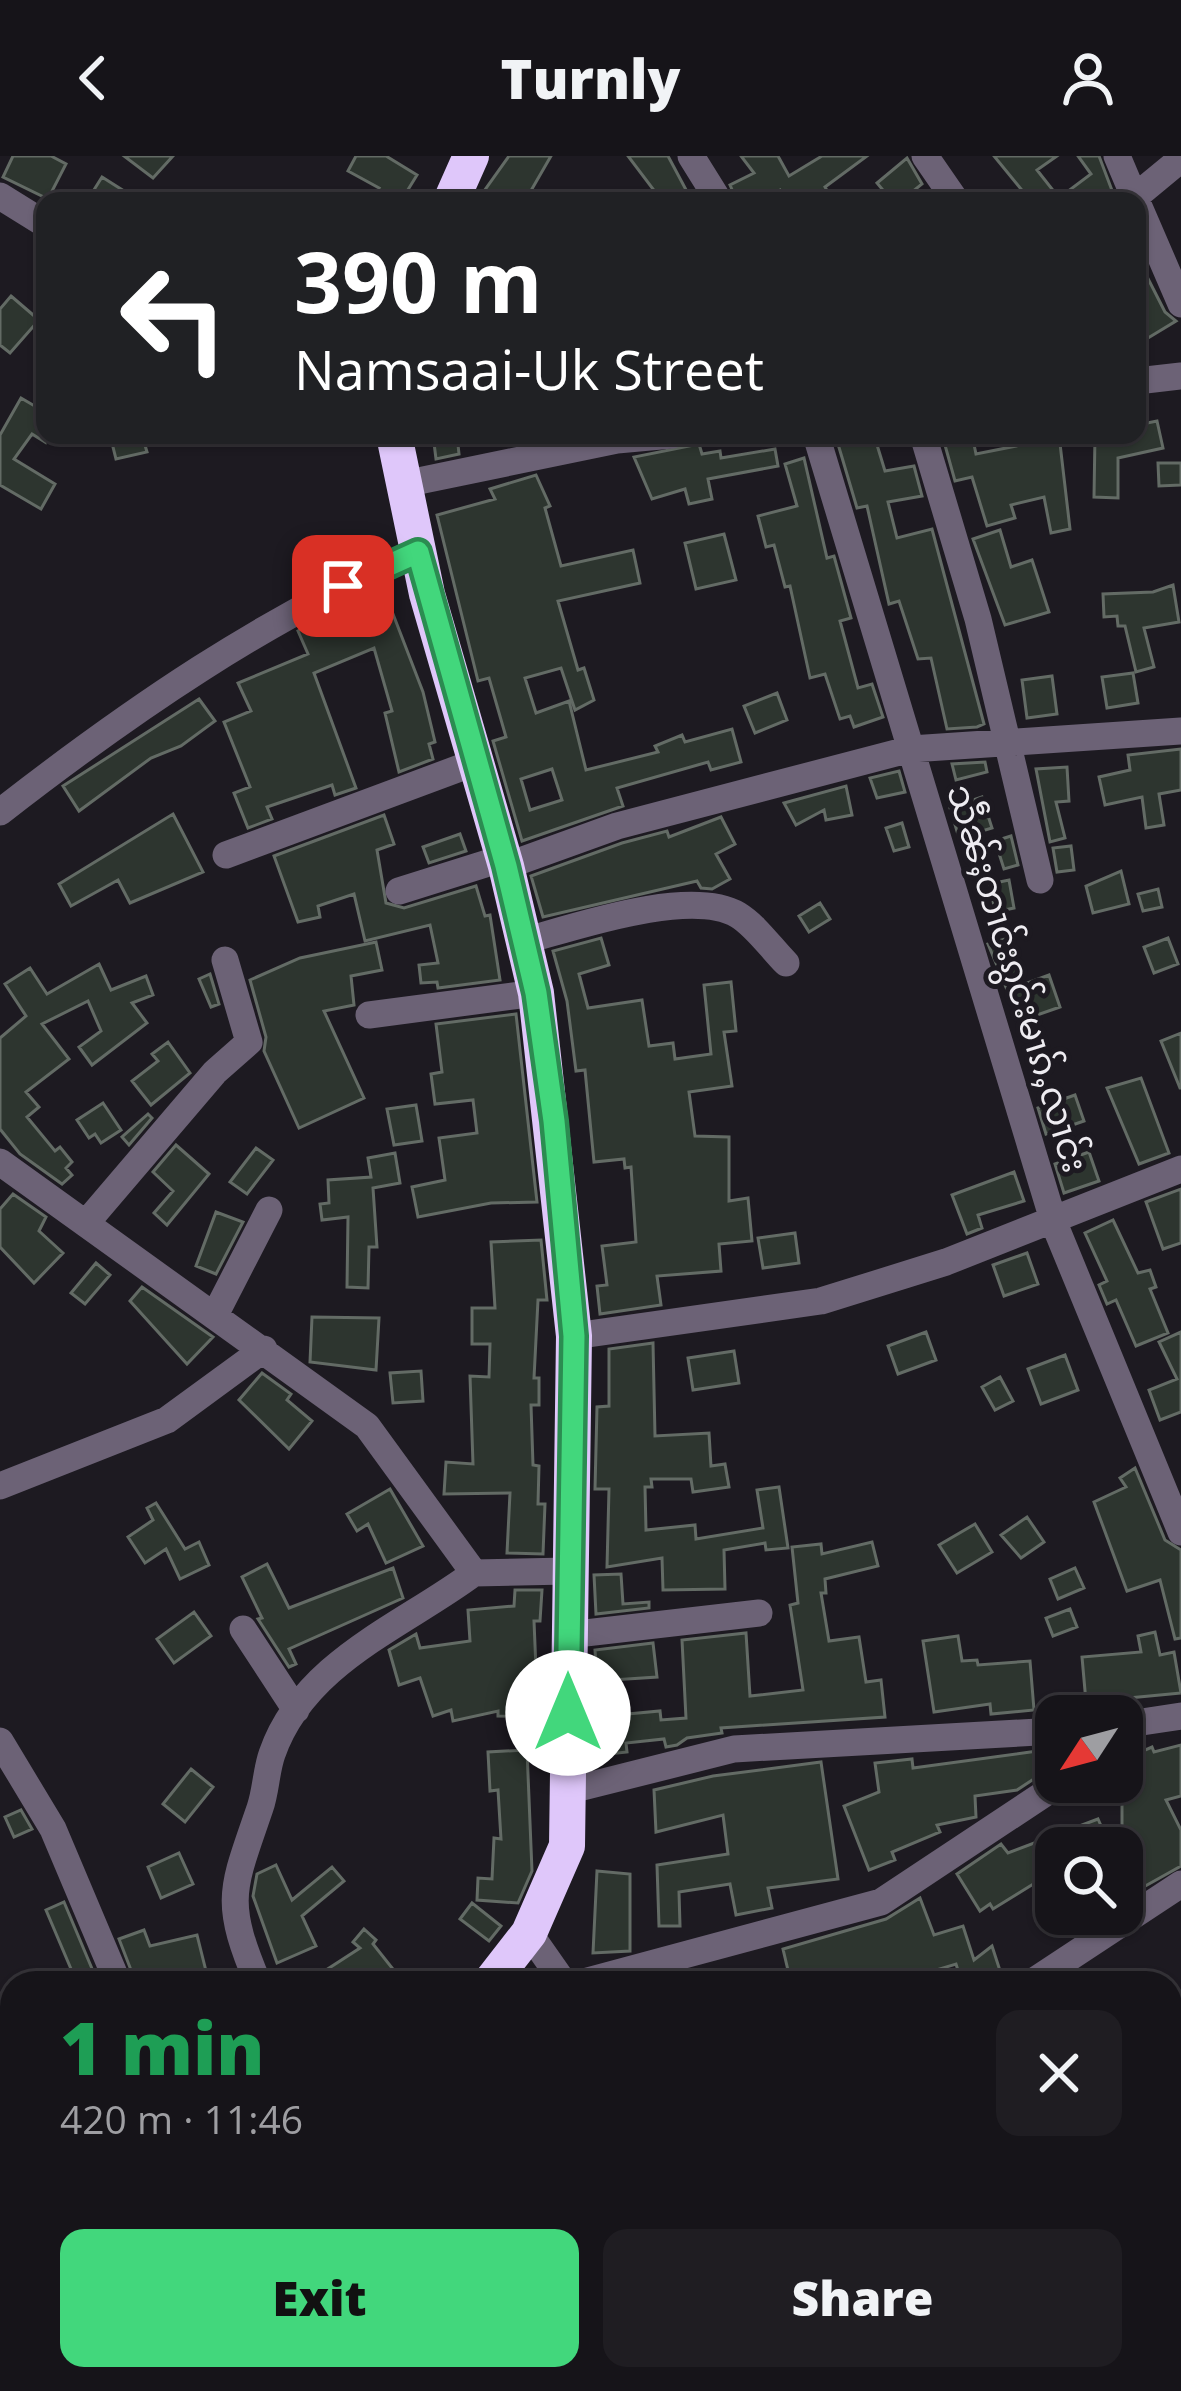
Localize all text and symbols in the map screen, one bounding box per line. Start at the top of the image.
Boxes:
text: Turnly [501,41,680,115]
icon: back [60,45,126,111]
icon: person [1055,45,1121,111]
text: 390 m [294,223,542,338]
icon: left [96,240,252,396]
text: Namsaai-Uk Street [294,332,764,406]
pin [292,535,394,637]
icon: arrive [310,553,376,619]
street label: သဵၼ်ႈတၢင်းၵွင်းမၢၵ်ႇလၢင်း [931,778,1101,1179]
position arrow [505,1650,631,1776]
north arrow [1035,1695,1143,1803]
map controls [1035,1695,1143,1935]
button: search [1035,1827,1143,1935]
text: 1 min [60,1998,265,2096]
button: close [996,2010,1122,2136]
text: 420 m · 11:46 [60,2092,303,2145]
button: Exit [60,2229,579,2367]
button: Share [603,2229,1122,2367]

